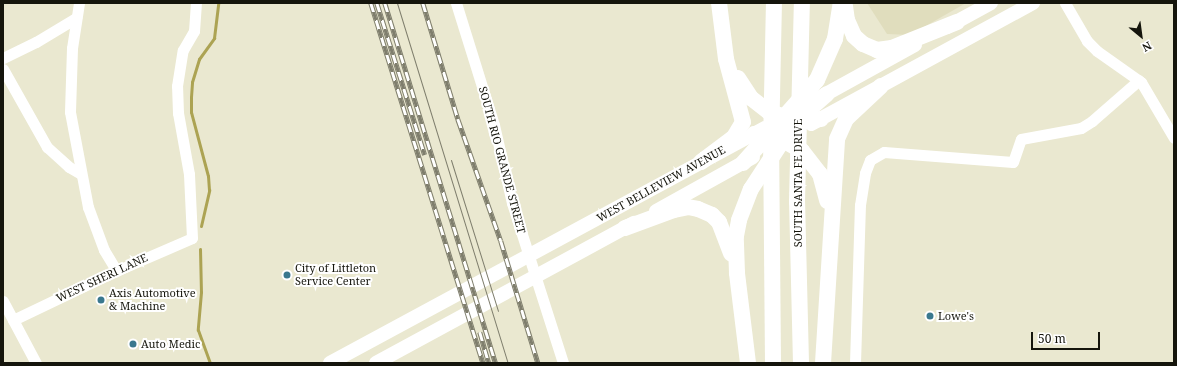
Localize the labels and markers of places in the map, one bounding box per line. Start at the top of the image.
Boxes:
place label: City of Littleton Service Center [295,262,376,288]
marker: City of Littleton Service Center [282,270,292,280]
place label: Axis Automotive & Machine [109,287,196,313]
marker: Axis Automotive & Machine [96,295,106,305]
place label: Lowe's [938,309,974,323]
marker: Lowe's [925,311,935,321]
place label: Auto Medic [141,337,200,351]
marker: Auto Medic [128,339,138,349]

